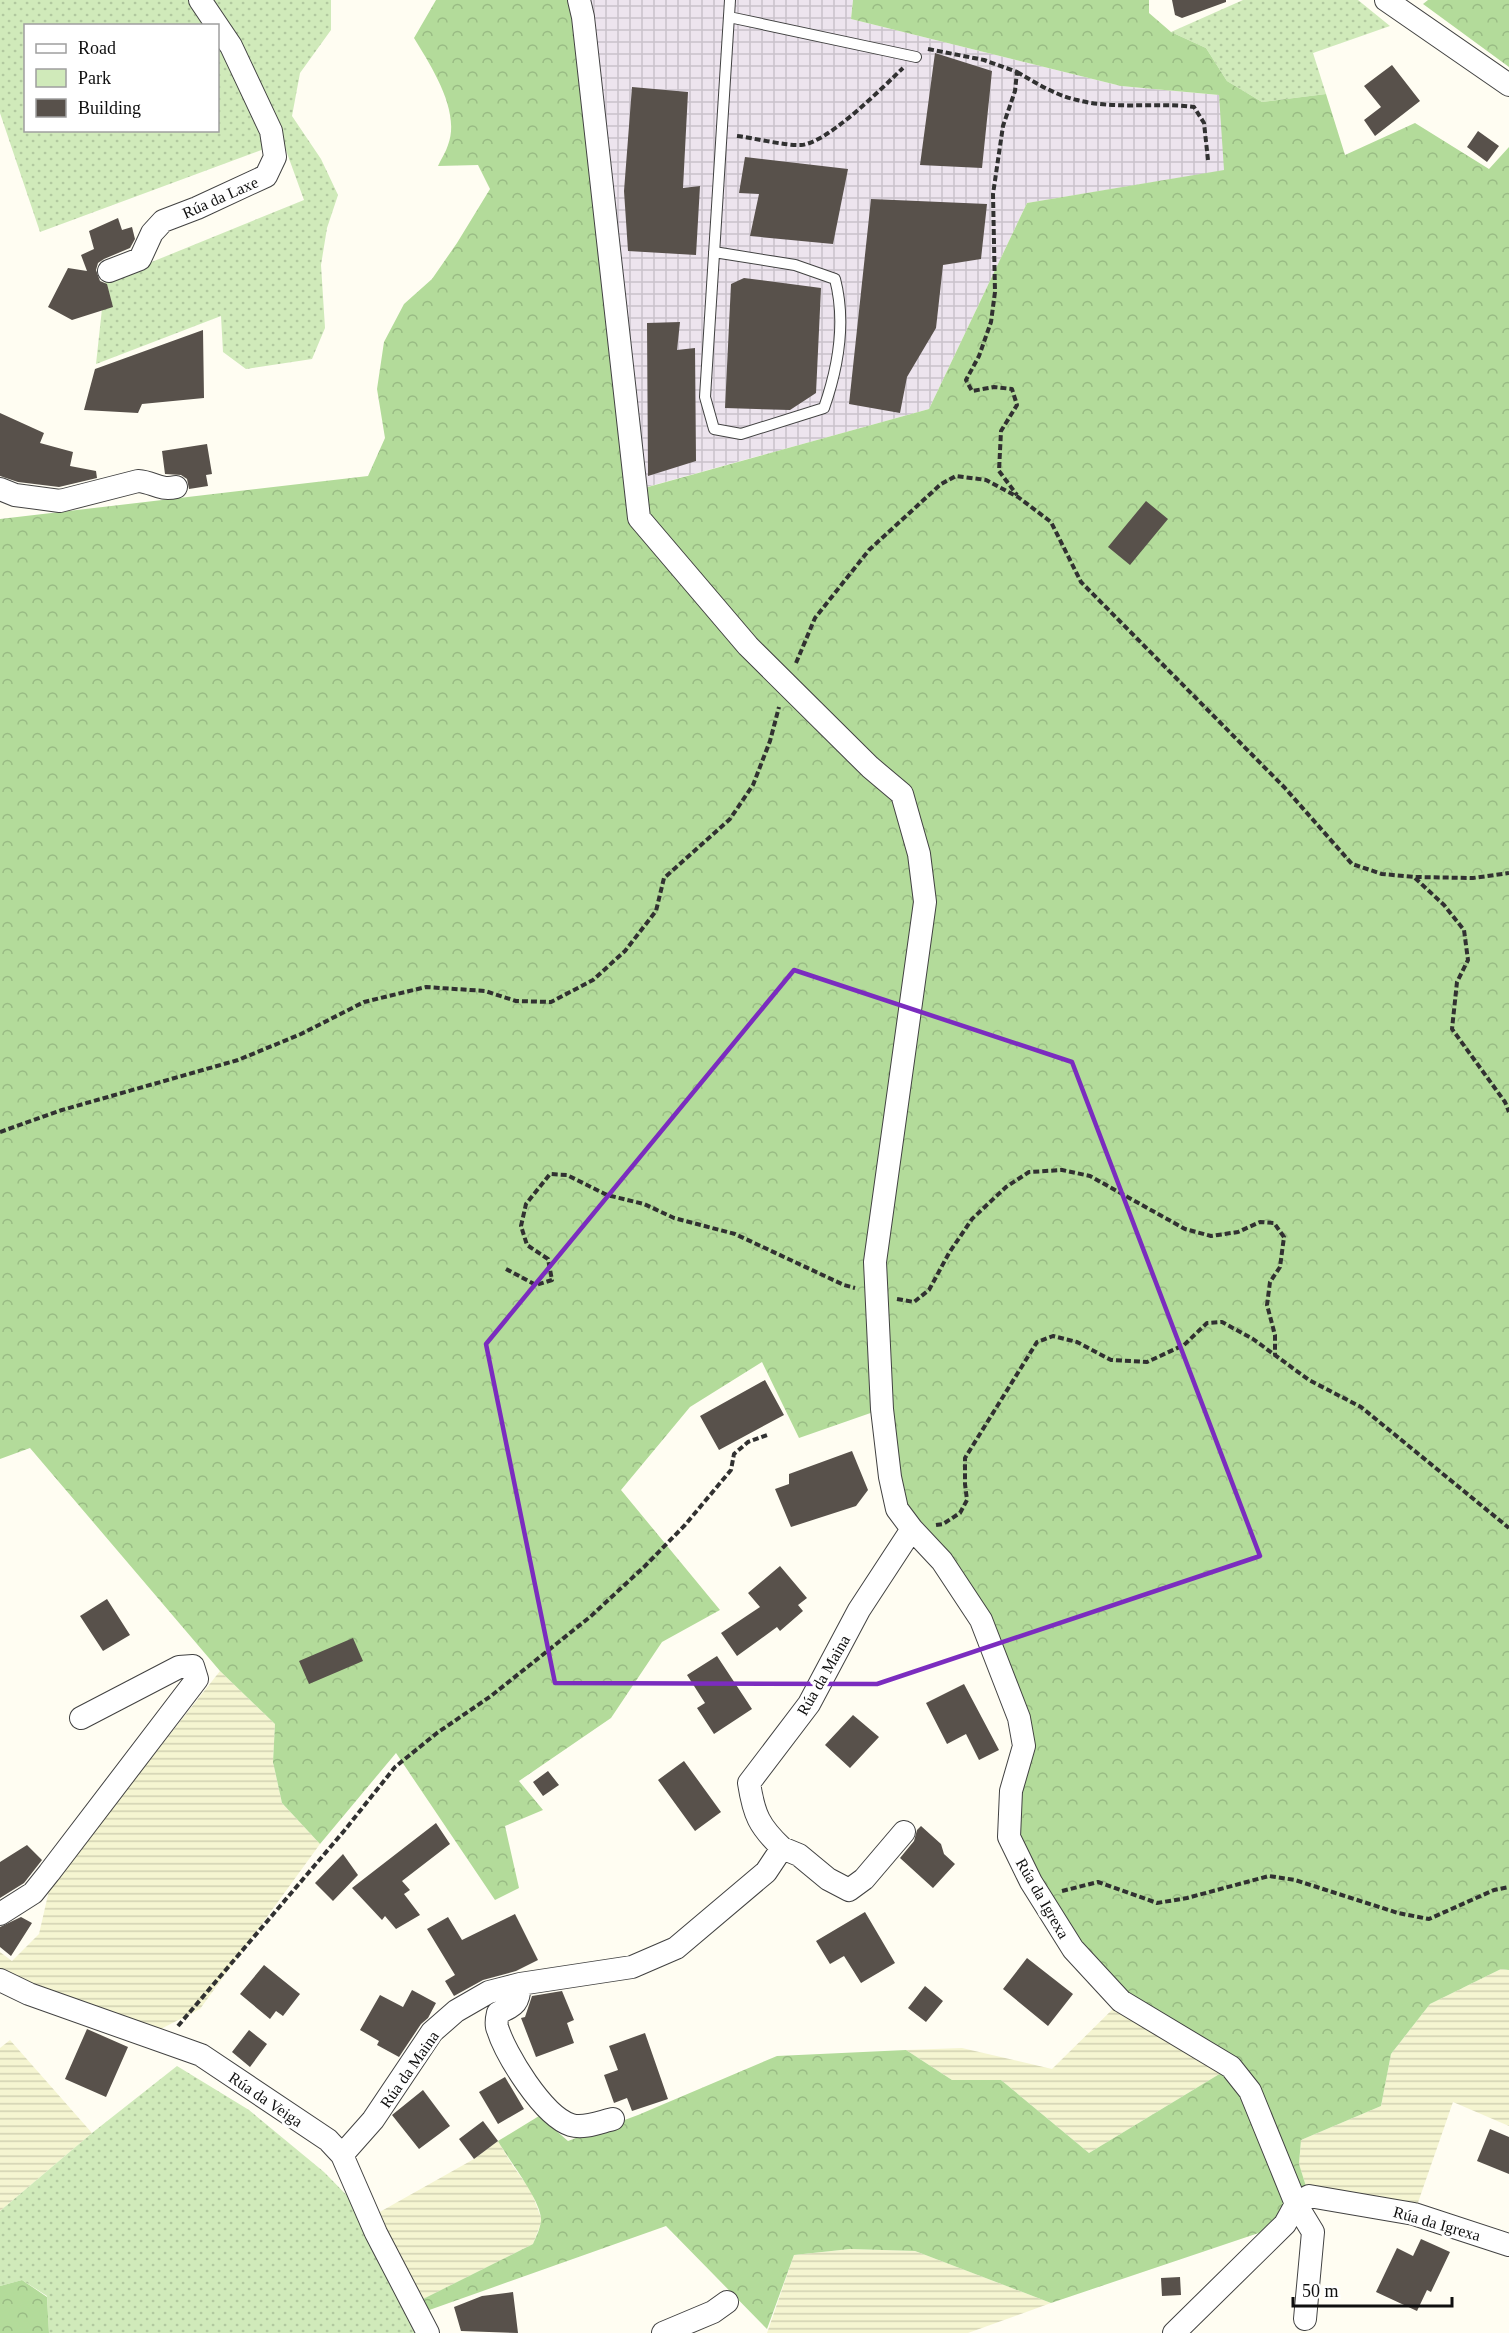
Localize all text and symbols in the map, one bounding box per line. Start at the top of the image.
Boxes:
legend [24,24,219,132]
text: Road [78,38,116,58]
text: Park [78,68,111,88]
text: Building [78,98,141,118]
street label: Rúa da Laxe [180,173,261,222]
street label: Rúa da Maina [794,1632,853,1718]
street label: Rúa da Igrexa [1012,1855,1072,1942]
street label: Rúa da Maina [377,2028,442,2111]
street label: Rúa da Veiga [225,2069,306,2131]
street label: Rúa da Igrexa [1391,2203,1482,2245]
scale bar [1293,2270,1452,2308]
text: 50 m [1302,2281,1339,2301]

